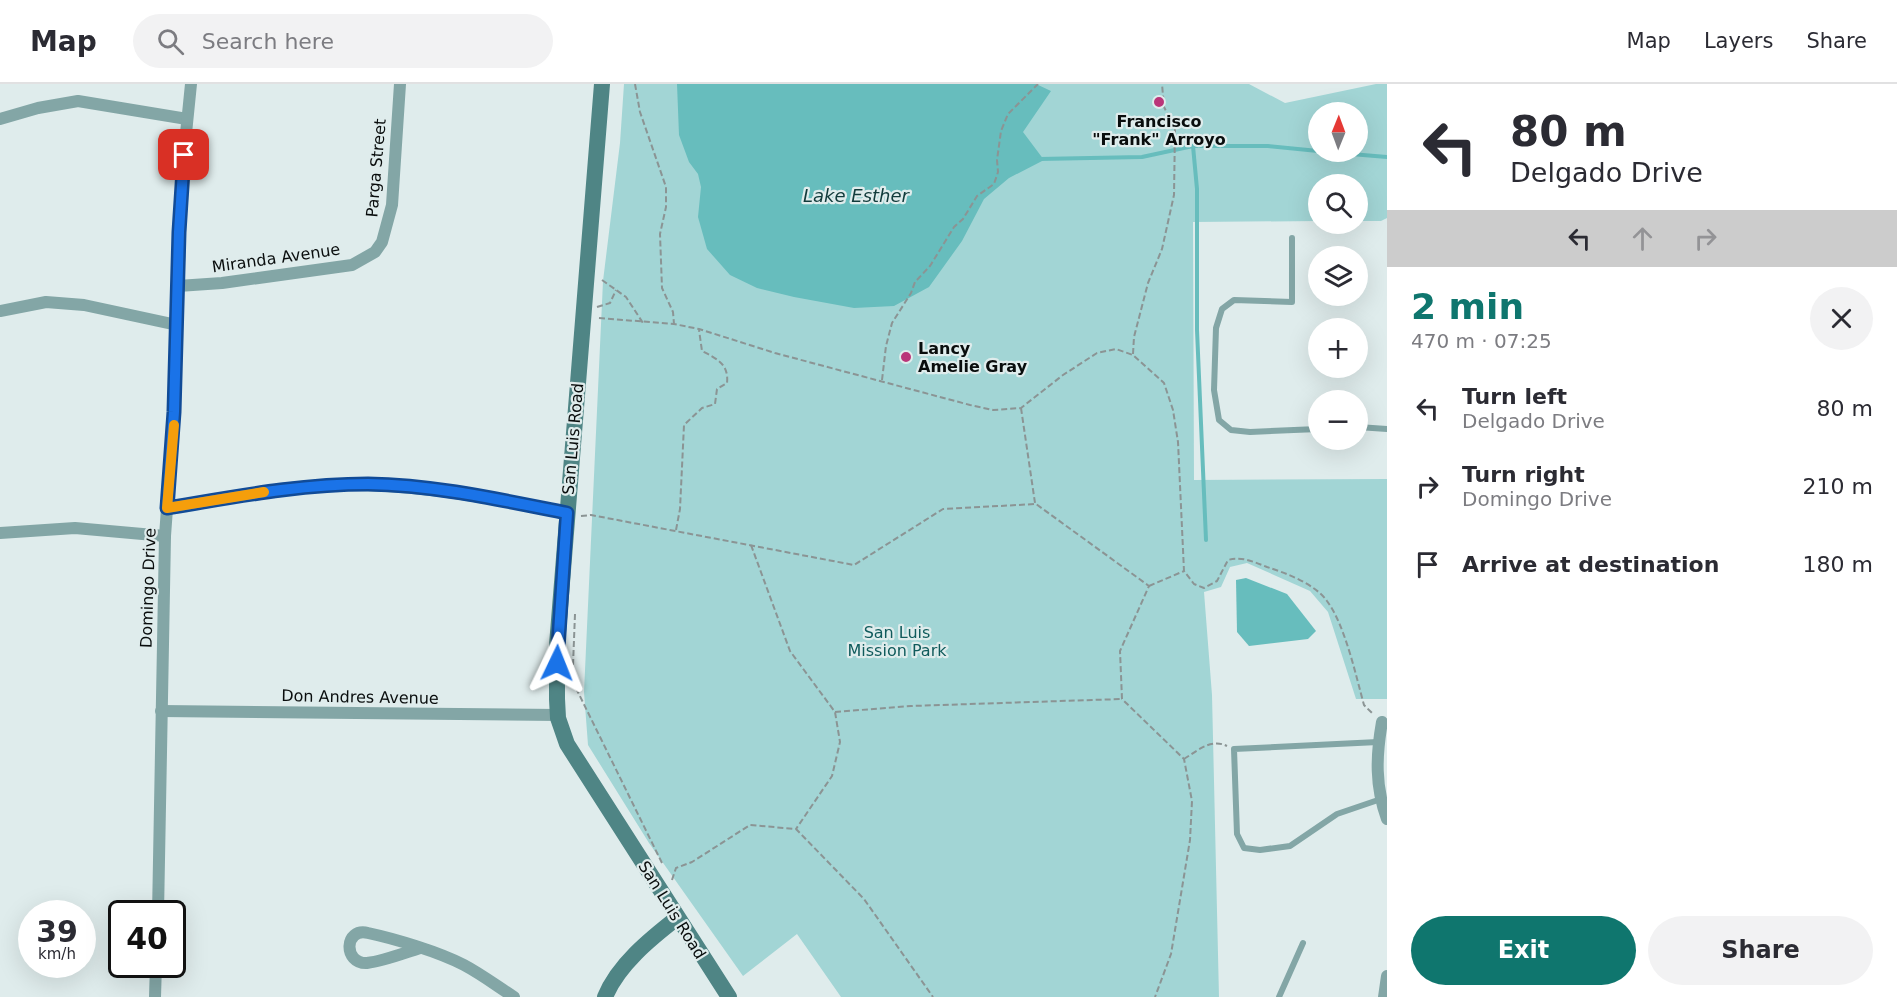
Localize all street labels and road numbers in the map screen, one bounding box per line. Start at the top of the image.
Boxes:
street label: Parga Street [362,118,390,218]
street label: Miranda Avenue [211,240,341,276]
street label: San Luis Road [559,382,587,496]
street label: Domingo Drive [136,528,160,648]
street label: Don Andres Avenue [281,686,439,708]
street label: San Luis Road [634,857,710,963]

